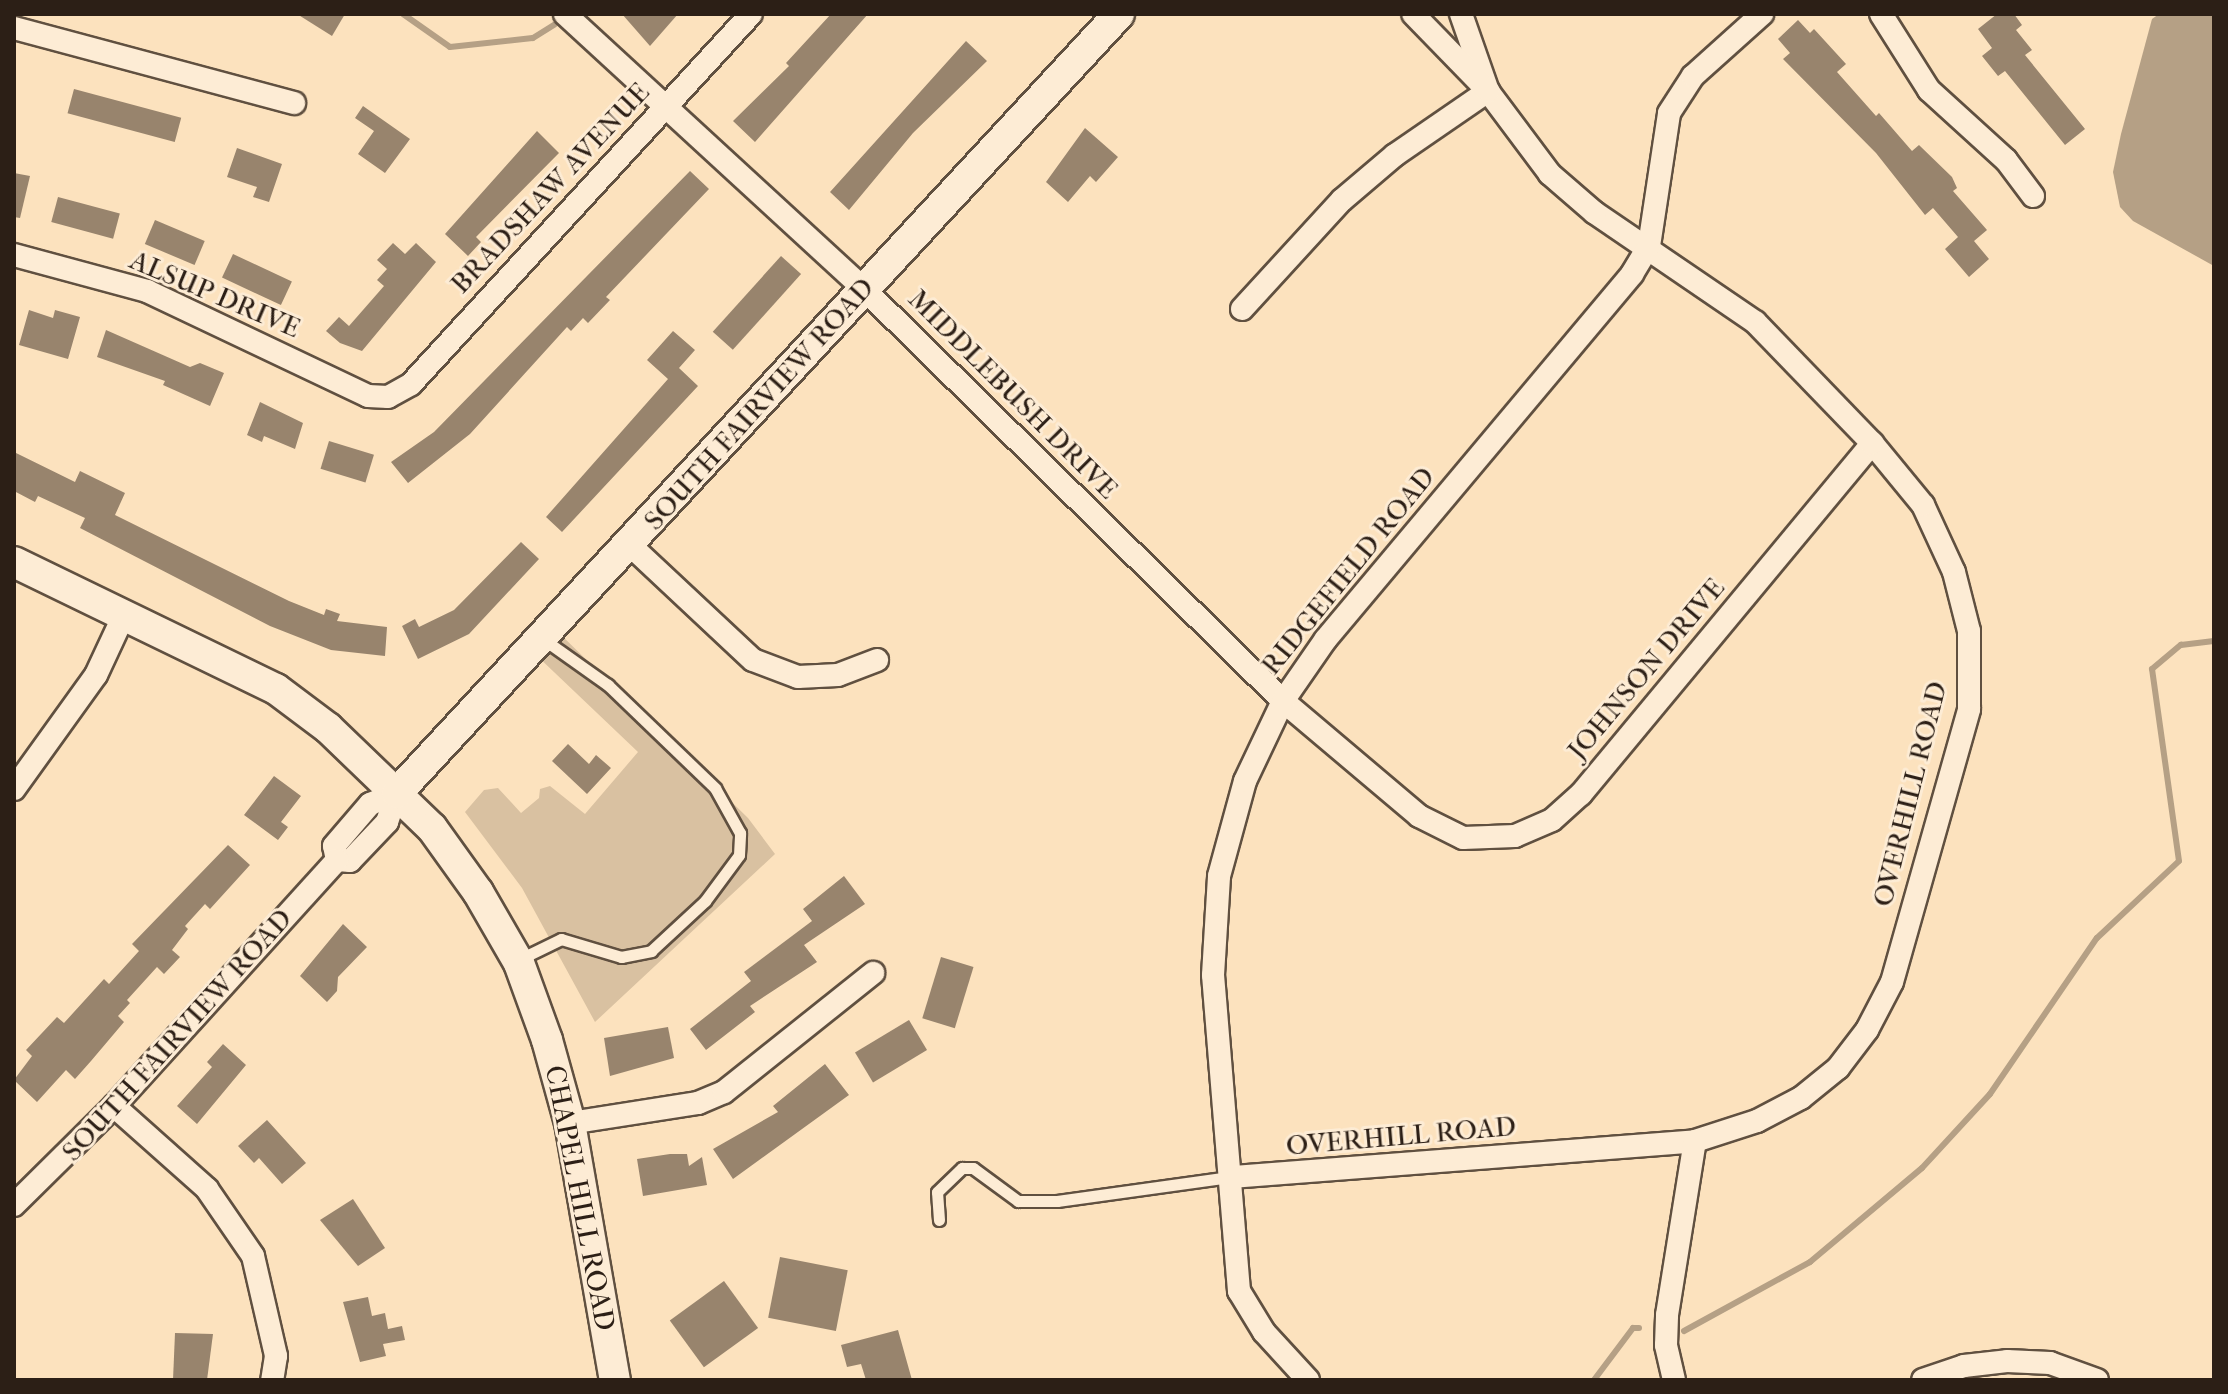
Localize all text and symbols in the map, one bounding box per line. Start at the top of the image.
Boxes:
street label: BRADSHAW AVENUE [444,76,656,300]
street label: ALSUP DRIVE [125,243,305,345]
street label: SOUTH FAIRVIEW ROAD [637,271,881,537]
street label: MIDDLEBUSH DRIVE [901,282,1125,506]
street label: RIDGEFIELD ROAD [1254,460,1442,682]
street label: JOHNSON DRIVE [1560,571,1732,767]
street label: OVERHILL ROAD [1866,678,1954,910]
street label: SOUTH FAIRVIEW ROAD [55,902,299,1168]
street label: CHAPEL HILL ROAD [538,1063,622,1333]
street label: OVERHILL ROAD [1285,1109,1517,1163]

